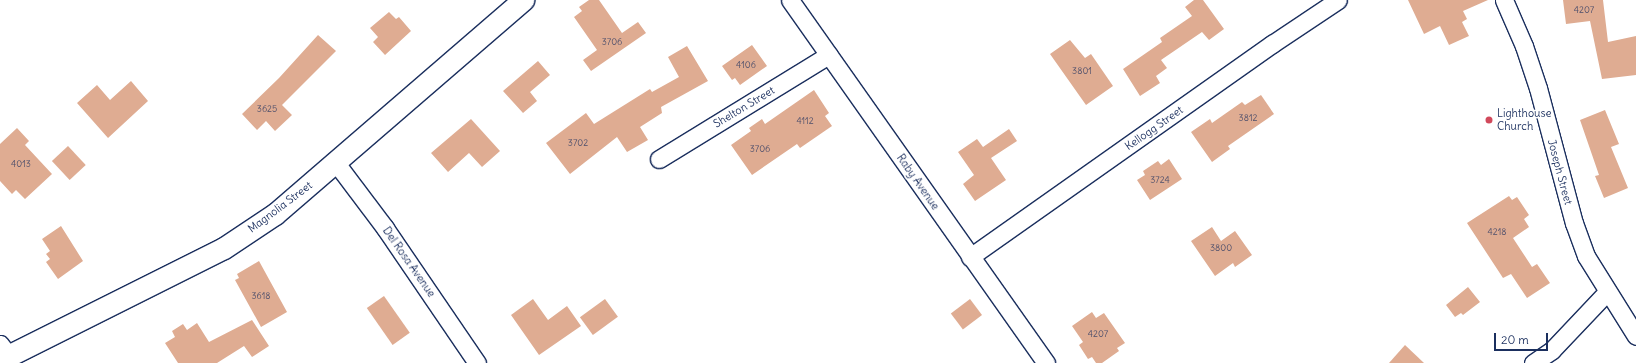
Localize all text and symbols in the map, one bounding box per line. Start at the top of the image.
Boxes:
house number: 4207 [1574,5,1594,15]
house number: 3706 [602,37,622,47]
house number: 4106 [736,60,756,70]
house number: 3801 [1072,66,1092,76]
street label: Shelton Street [711,84,777,130]
street label: Kellogg Street [1122,103,1186,153]
house number: 3625 [257,104,277,114]
place label: Lighthouse Church [1497,107,1551,133]
house number: 3812 [1239,113,1257,123]
marker: Lighthouse Church [1484,115,1494,125]
house number: 4112 [796,116,814,126]
house number: 3702 [568,138,588,148]
street label: Joseph Street [1545,138,1575,206]
house number: 3706 [750,144,770,154]
street label: Raby Avenue [894,152,942,212]
house number: 4013 [11,159,31,169]
house number: 3724 [1150,175,1170,185]
street label: Magnolia Street [245,179,315,235]
street label: Del Rosa Avenue [380,224,438,300]
house number: 4218 [1488,227,1506,237]
house number: 3800 [1210,243,1232,253]
house number: 3618 [251,291,271,301]
scale bar [1496,325,1550,351]
house number: 4207 [1088,329,1108,339]
text: 20 m [1501,332,1529,347]

